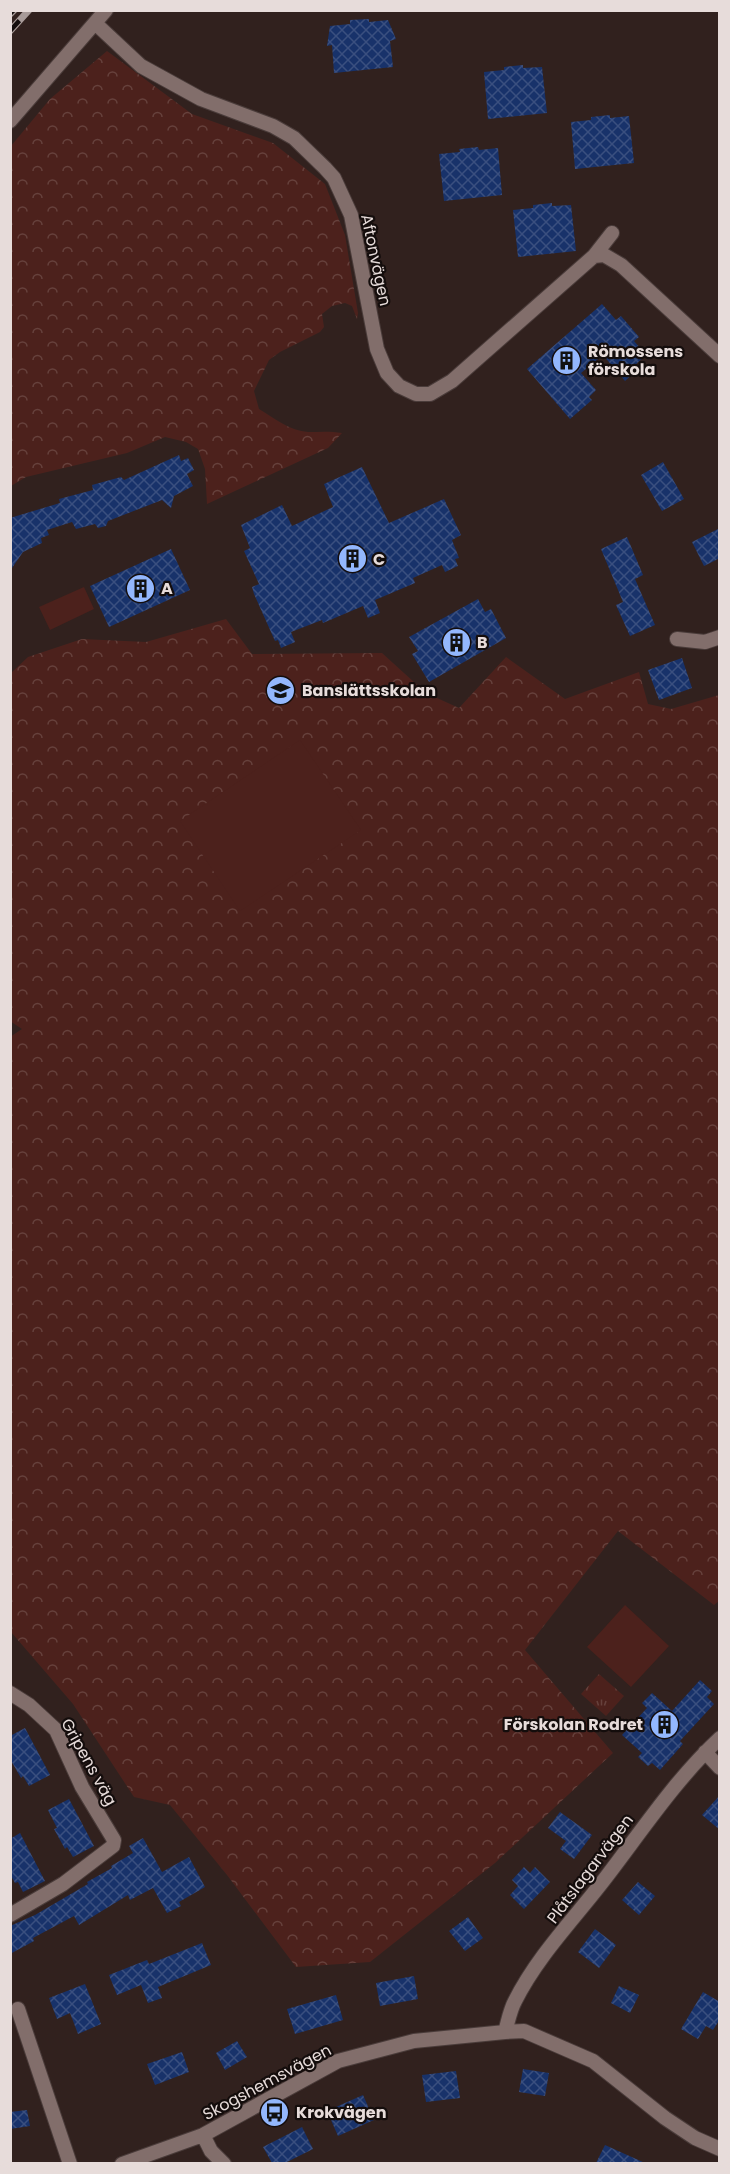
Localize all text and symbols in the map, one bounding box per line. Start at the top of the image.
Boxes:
street label: Aftonvägen [355,212,397,308]
place label: Römossens förskola [588,340,683,381]
building icon: Römossens förskola [551,344,583,376]
building icon: C [336,543,368,575]
place label: C [373,548,385,571]
building icon: A [124,572,156,604]
place label: A [161,577,173,600]
building icon: B [440,626,472,658]
place label: B [477,631,488,654]
school or university icon: Banslättsskolan [265,674,297,706]
place label: Banslättsskolan [302,679,436,702]
building icon: Förskolan Rodret [648,1708,680,1740]
place label: Förskolan Rodret [504,1713,643,1736]
street label: Gripens väg [56,1714,122,1810]
street label: Plåtslagarvägen [541,1810,639,1928]
street label: Skogshemsvägen [199,2038,335,2126]
bus stop icon: Krokvägen [259,2096,291,2128]
place label: Krokvägen [296,2101,386,2124]

